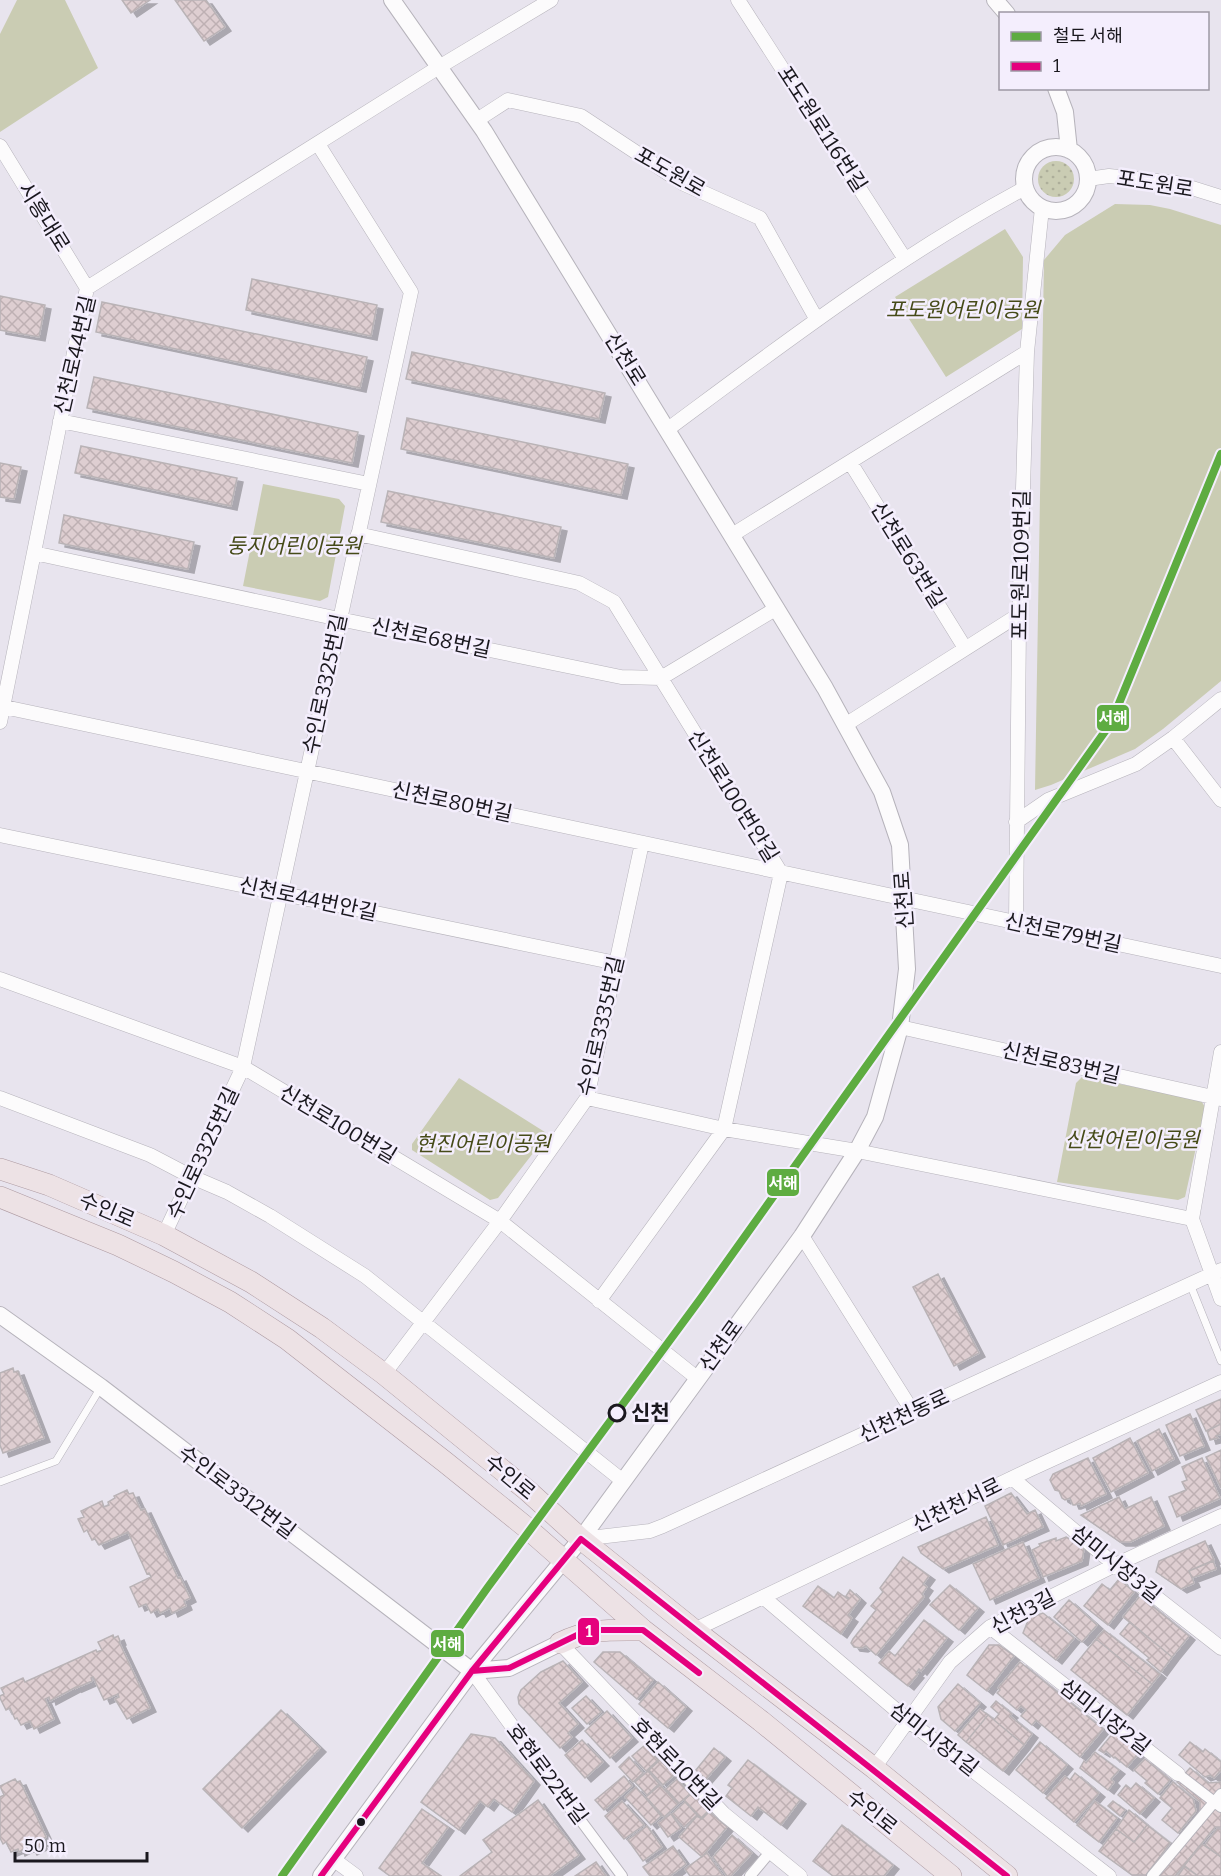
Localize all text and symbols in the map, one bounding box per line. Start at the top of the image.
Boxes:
legend [999,12,1209,90]
text: 철도 서해 [1053,25,1123,47]
text: 1 [1053,55,1061,77]
street label: 포도원로116번길 [772,61,872,197]
street label: 포도원로 [630,141,710,203]
street label: 포도원로 [1115,165,1195,203]
street label: 시흥대로 [12,177,76,257]
street label: 신천로44번길 [49,293,101,417]
park label: 포도원어린이공원 [886,297,1042,323]
street label: 신천로 [599,328,651,390]
street label: 포도원로109번길 [1007,490,1035,640]
street label: 신천로63번길 [865,497,951,613]
park label: 둥지어린이공원 [226,533,363,559]
street label: 수인로3325번길 [297,611,353,757]
street label: 신천로68번길 [369,613,493,663]
line badge: 서해 [1096,704,1130,732]
text: 서해 [1098,709,1128,728]
street label: 신천로100번안길 [682,725,784,867]
street label: 신천로80번길 [389,777,515,827]
street label: 신천로 [889,870,919,930]
street label: 신천로44번안길 [237,872,379,926]
street label: 신천로79번길 [1002,908,1124,958]
street label: 수인로3335번길 [572,953,630,1099]
street label: 신천로83번길 [999,1037,1123,1089]
street label: 신천로100번길 [275,1079,401,1169]
street label: 수인로3325번길 [161,1083,245,1223]
park label: 신천어린이공원 [1064,1127,1201,1153]
park label: 현진어린이공원 [415,1131,552,1157]
line badge: 서해 [766,1168,800,1197]
text: 서해 [768,1174,798,1193]
street label: 수인로 [75,1187,139,1233]
street label: 신천로 [693,1315,749,1377]
street label: 신천천동로 [855,1384,953,1448]
place label: 신천 [631,1400,670,1426]
marker: 신천 [608,1404,626,1422]
street label: 수인로3312번길 [173,1439,301,1545]
street label: 수인로 [479,1448,541,1506]
street label: 신천천서로 [908,1472,1006,1538]
street label: 삼미시장3길 [1066,1520,1166,1608]
street label: 신천3길 [986,1584,1060,1640]
line badge: 1 [577,1617,600,1646]
text: 1 [586,1622,593,1641]
line badge: 서해 [430,1629,465,1658]
text: 서해 [432,1635,462,1654]
street label: 삼미시장2길 [1054,1674,1156,1760]
street label: 삼미시장1길 [885,1696,983,1782]
street label: 호현로10번길 [625,1712,727,1816]
street label: 호현로22번길 [501,1718,593,1830]
street label: 수인로 [841,1784,903,1840]
unlabelled marker [355,1816,367,1828]
scale bar [15,1825,147,1863]
text: 50 m [24,1835,66,1857]

